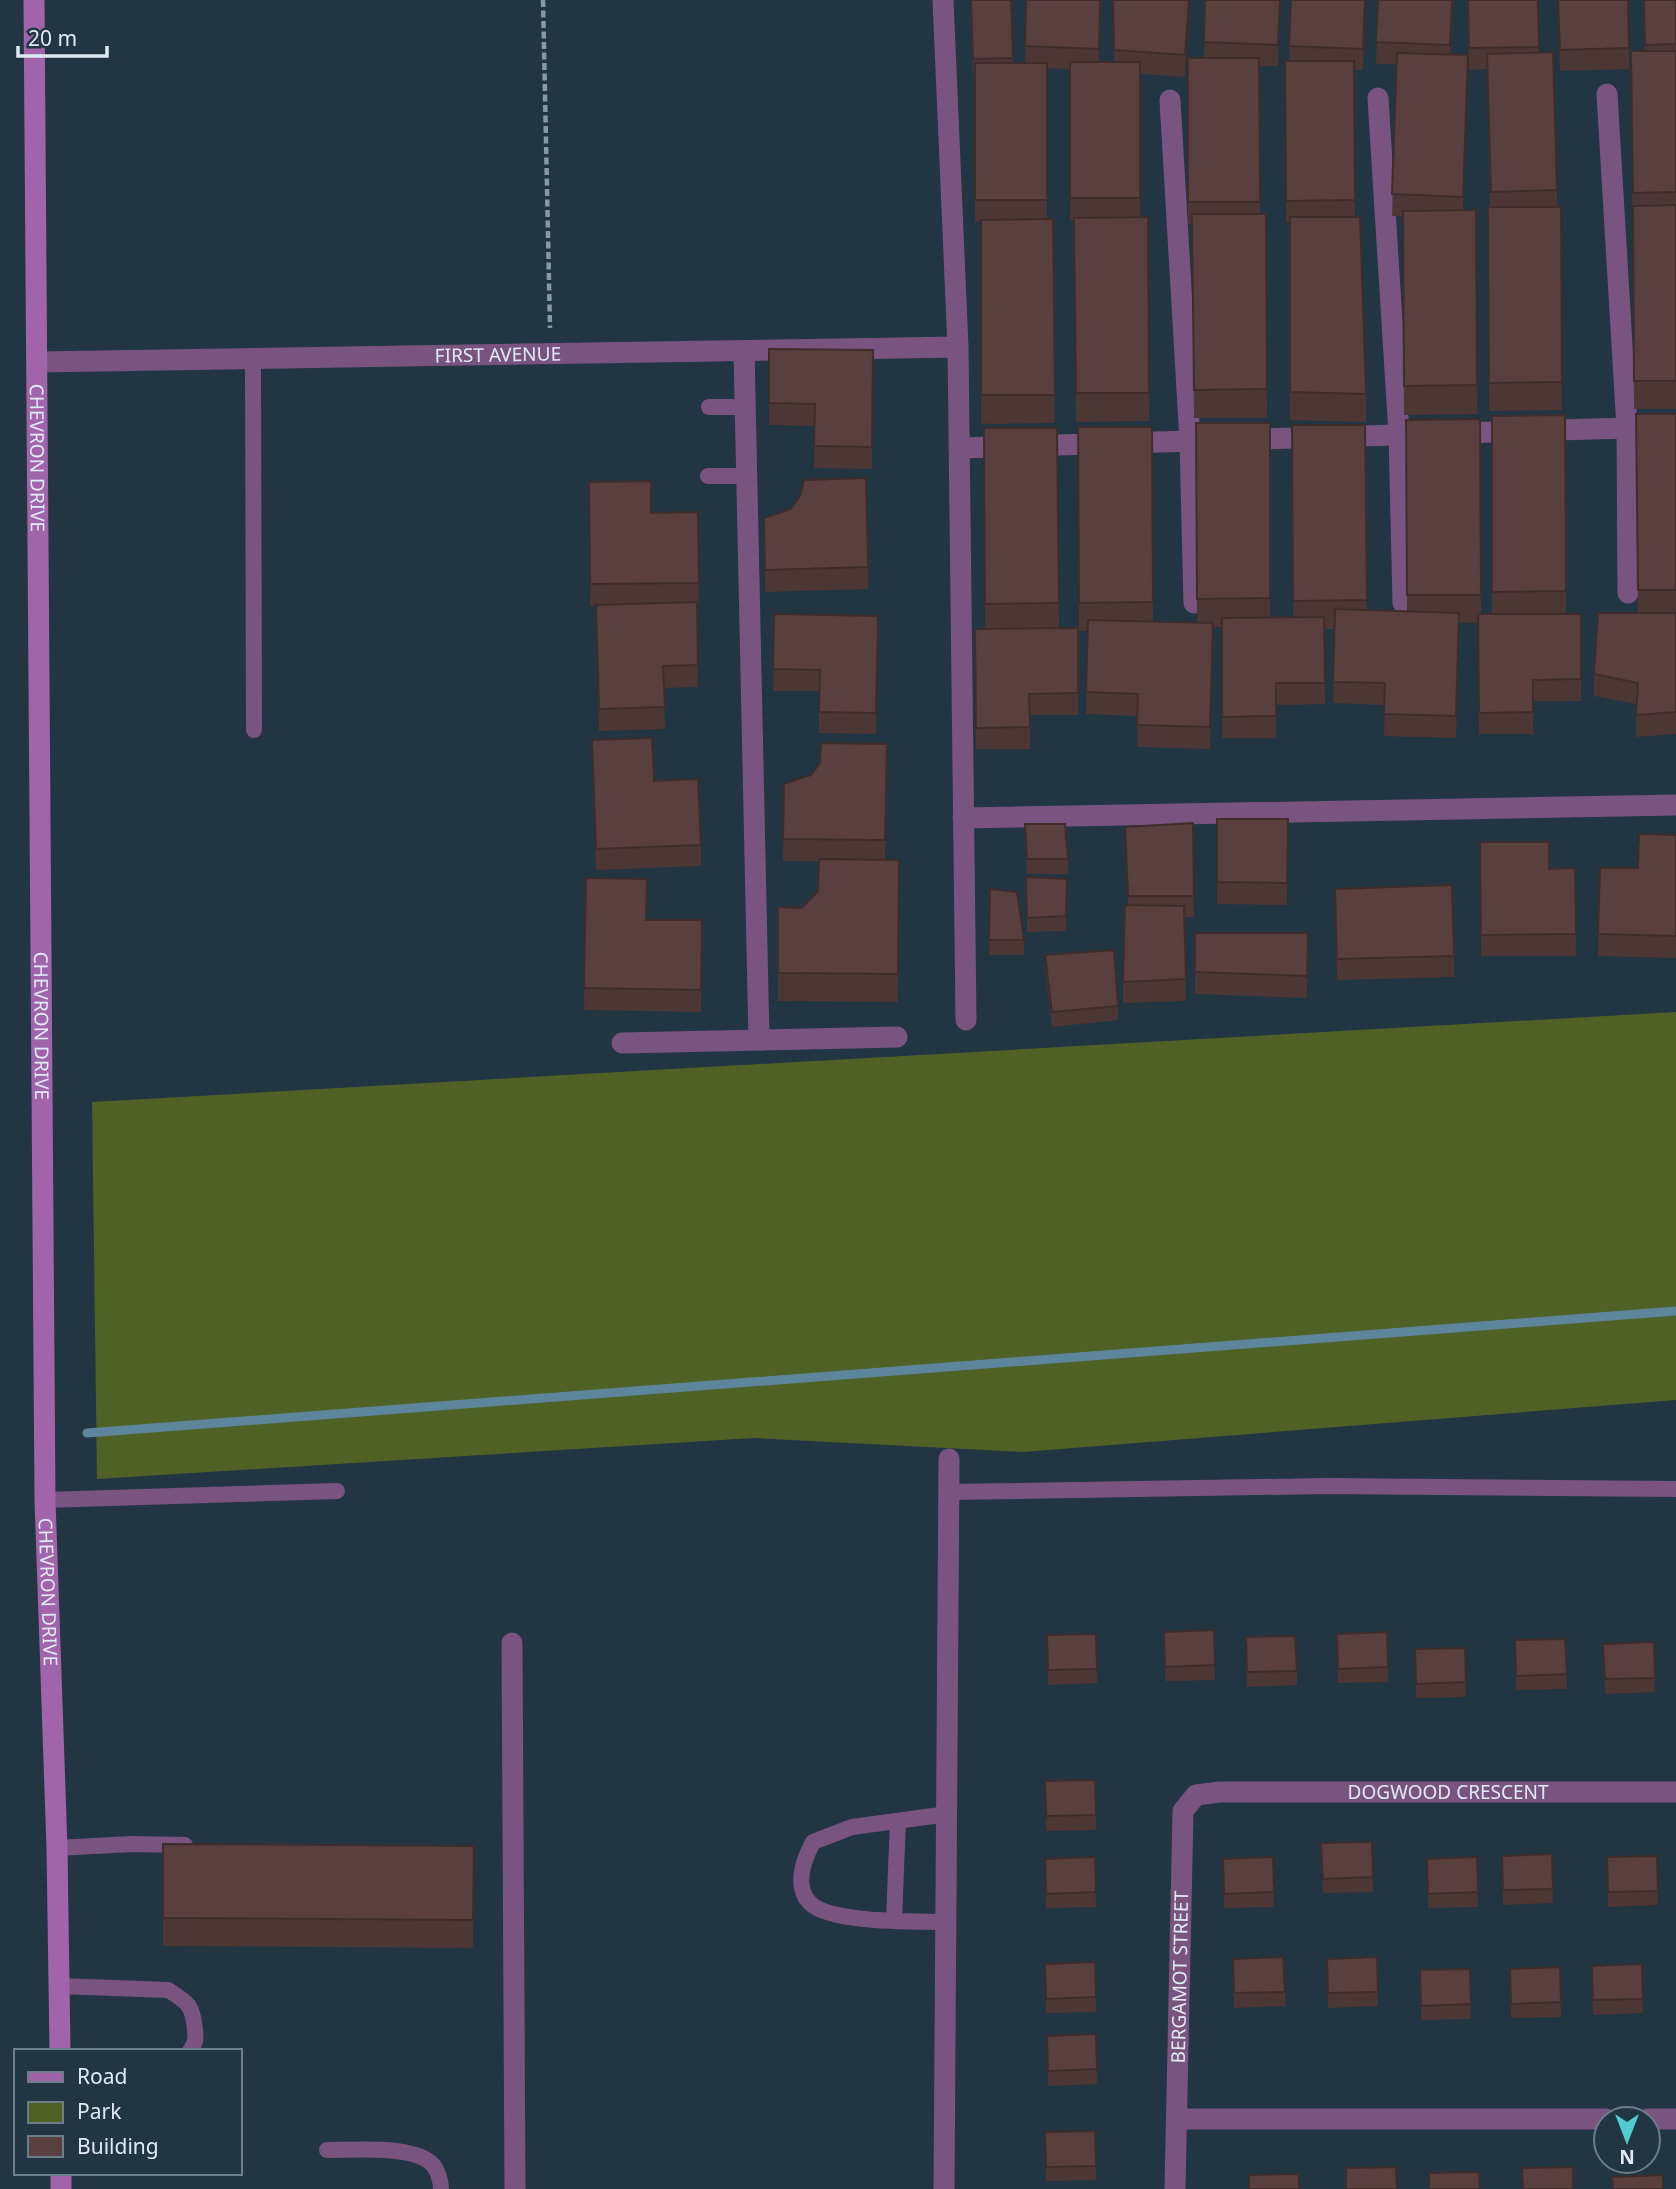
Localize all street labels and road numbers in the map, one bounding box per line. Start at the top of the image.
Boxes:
street label: FIRST AVENUE [435,340,561,369]
street label: CHEVRON DRIVE [24,384,51,532]
street label: CHEVRON DRIVE [28,952,55,1100]
street label: CHEVRON DRIVE [33,1517,64,1666]
street label: DOGWOOD CRESCENT [1348,1779,1549,1805]
street label: BERGAMOT STREET [1165,1890,1194,2063]

